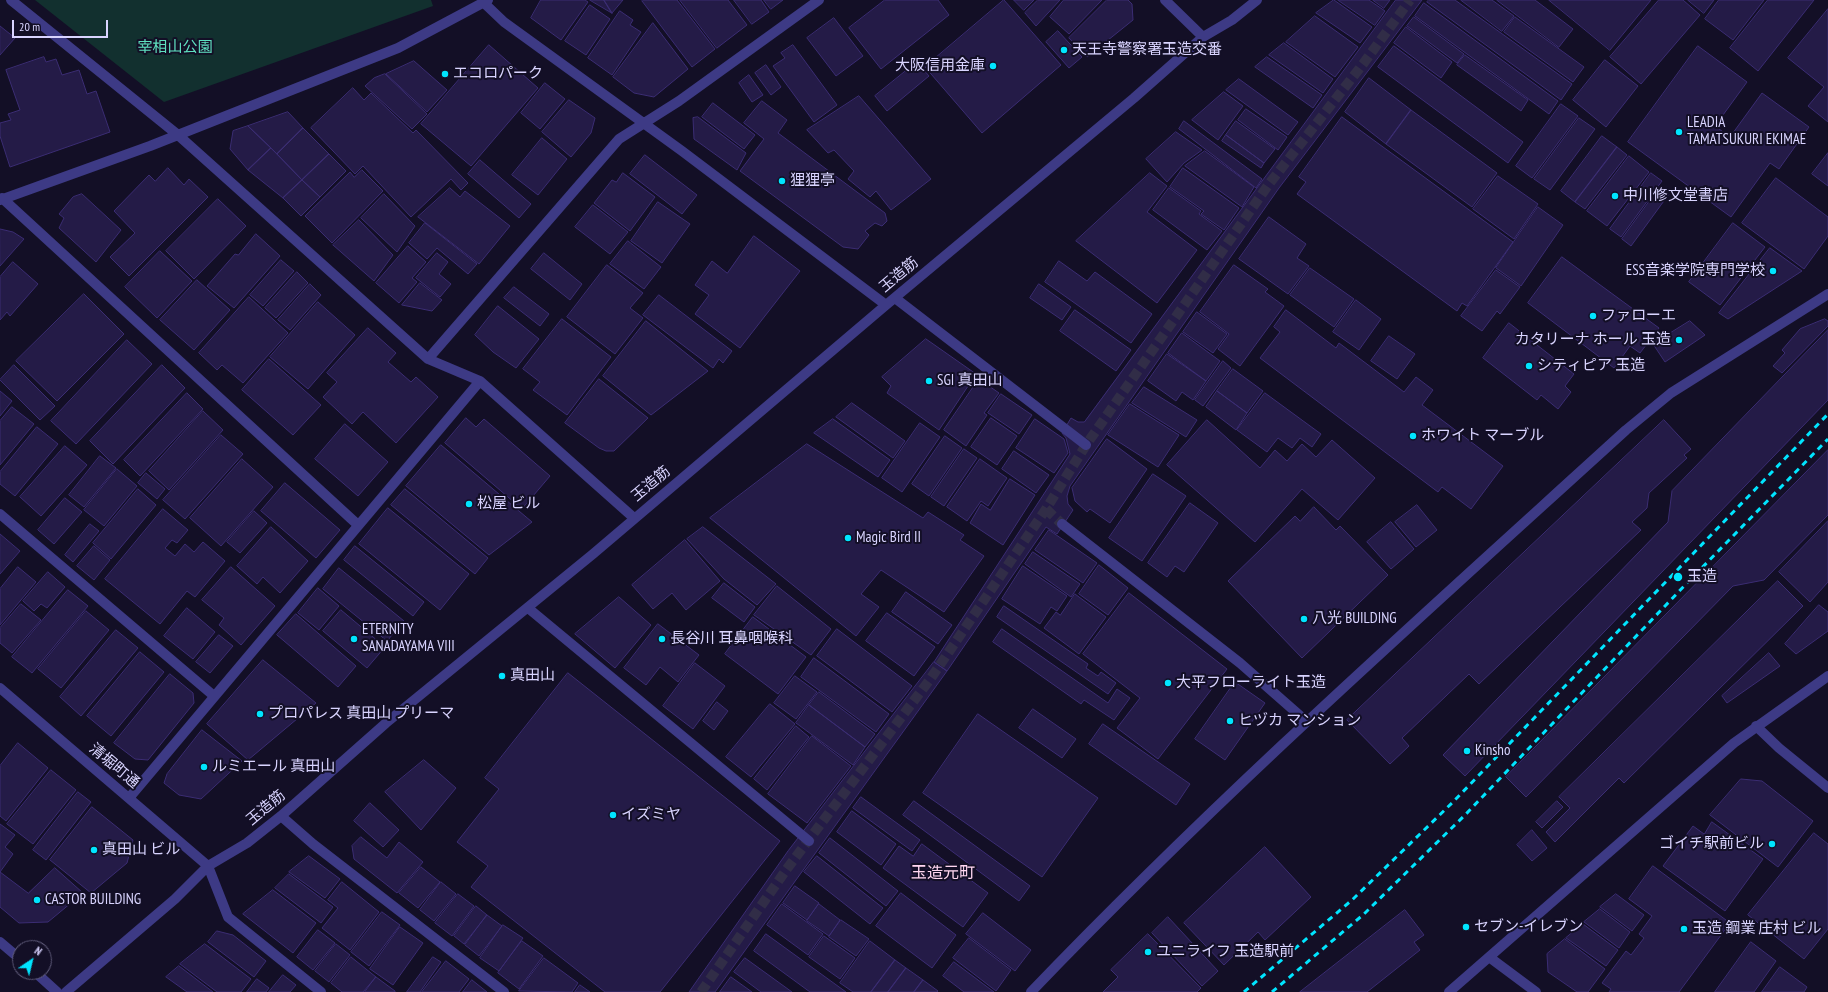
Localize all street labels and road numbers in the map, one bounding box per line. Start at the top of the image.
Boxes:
street label: 玉造筋 [876,254,922,296]
street label: 玉造筋 [628,463,674,505]
street label: 清堀町通 [85,740,143,792]
street label: 玉造筋 [243,787,289,829]

